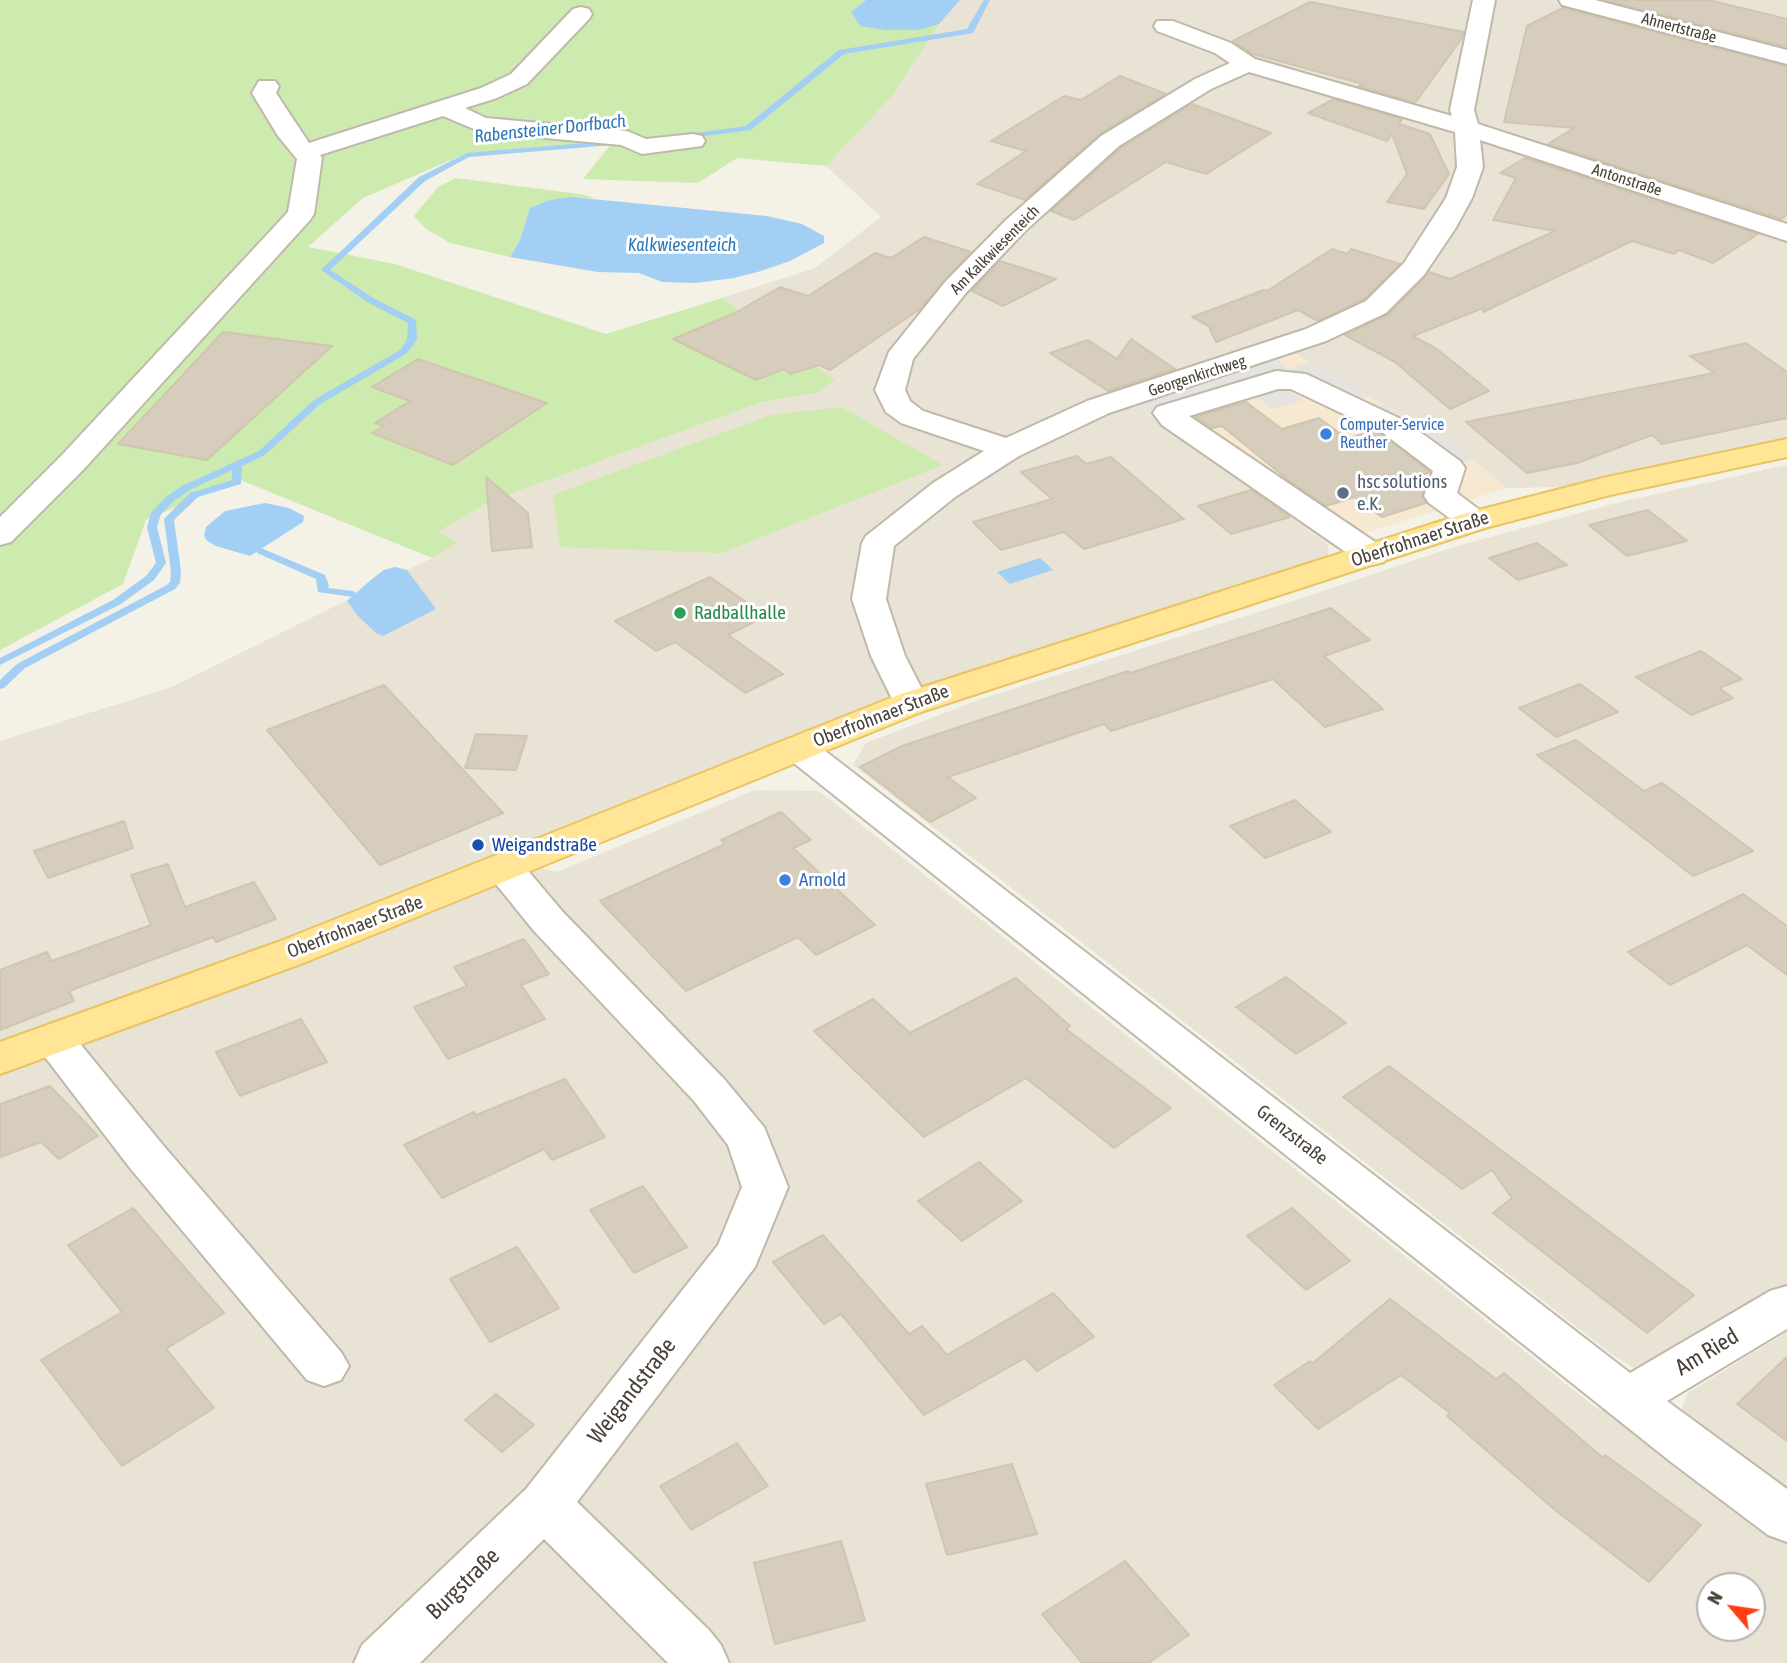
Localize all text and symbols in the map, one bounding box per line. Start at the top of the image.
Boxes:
street label: Ahnertstraße [1639,9,1719,47]
water label: Rabensteiner Dorfbach [473,110,627,148]
street label: Antonstraße [1590,160,1664,200]
street label: Am Kalkwiesenteich [946,201,1044,299]
water label: Kalkwiesenteich [628,234,736,256]
street label: Georgenkirchweg [1146,351,1248,401]
place label: Computer-Service Reuther [1340,415,1444,453]
marker: Computer-Service Reuther [1318,426,1334,442]
place label: hsc solutions e.K. [1357,471,1447,515]
marker: hsc solutions e.K. [1335,485,1351,501]
street label: Oberfrohnaer Straße [1348,506,1492,572]
place label: Radballhalle [694,602,786,624]
marker: Radballhalle [672,605,688,621]
street label: Oberfrohnaer Straße [810,680,952,752]
place label: Weigandstraße [492,834,597,856]
marker: Weigandstraße [470,837,486,853]
place label: Arnold [799,869,846,891]
marker: Arnold [777,872,793,888]
street label: Oberfrohnaer Straße [284,891,426,963]
street label: Grenzstraße [1252,1100,1332,1170]
street label: Am Ried [1670,1322,1744,1382]
street label: Weigandstraße [582,1332,682,1450]
street label: Burgstraße [421,1542,505,1626]
north arrow [1696,1572,1766,1642]
text: N [1702,1588,1727,1608]

